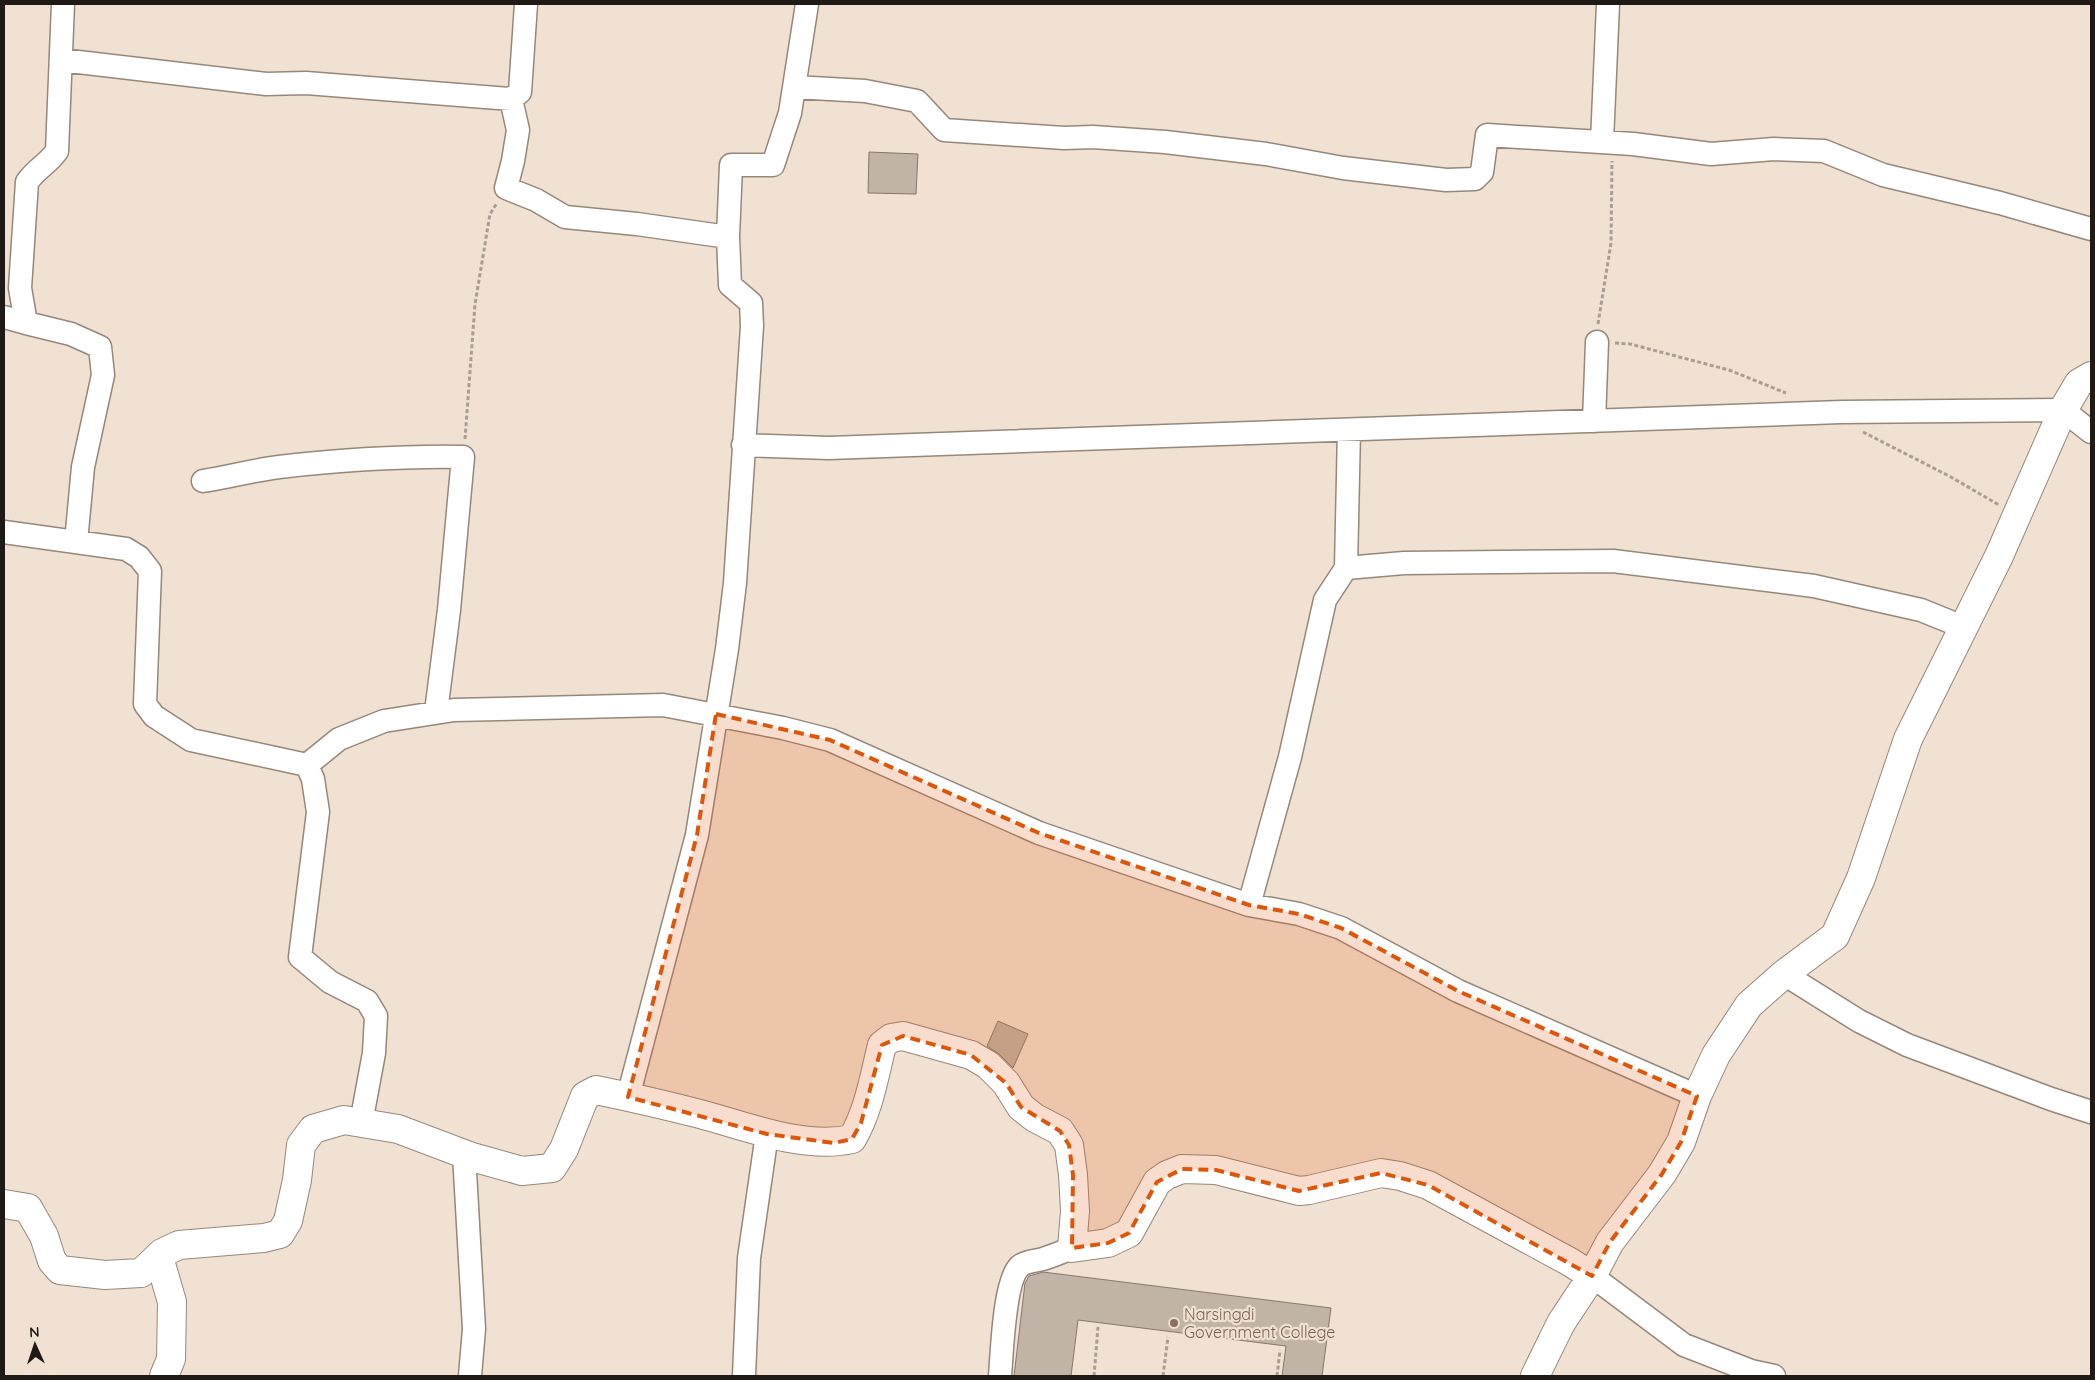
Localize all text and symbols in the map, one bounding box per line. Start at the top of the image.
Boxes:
place label: Narsingdi Government College [1184,1304,1335,1342]
marker: Narsingdi Government College [1168,1317,1180,1329]
north arrow [10,1320,60,1370]
text: N [29,1323,40,1341]

